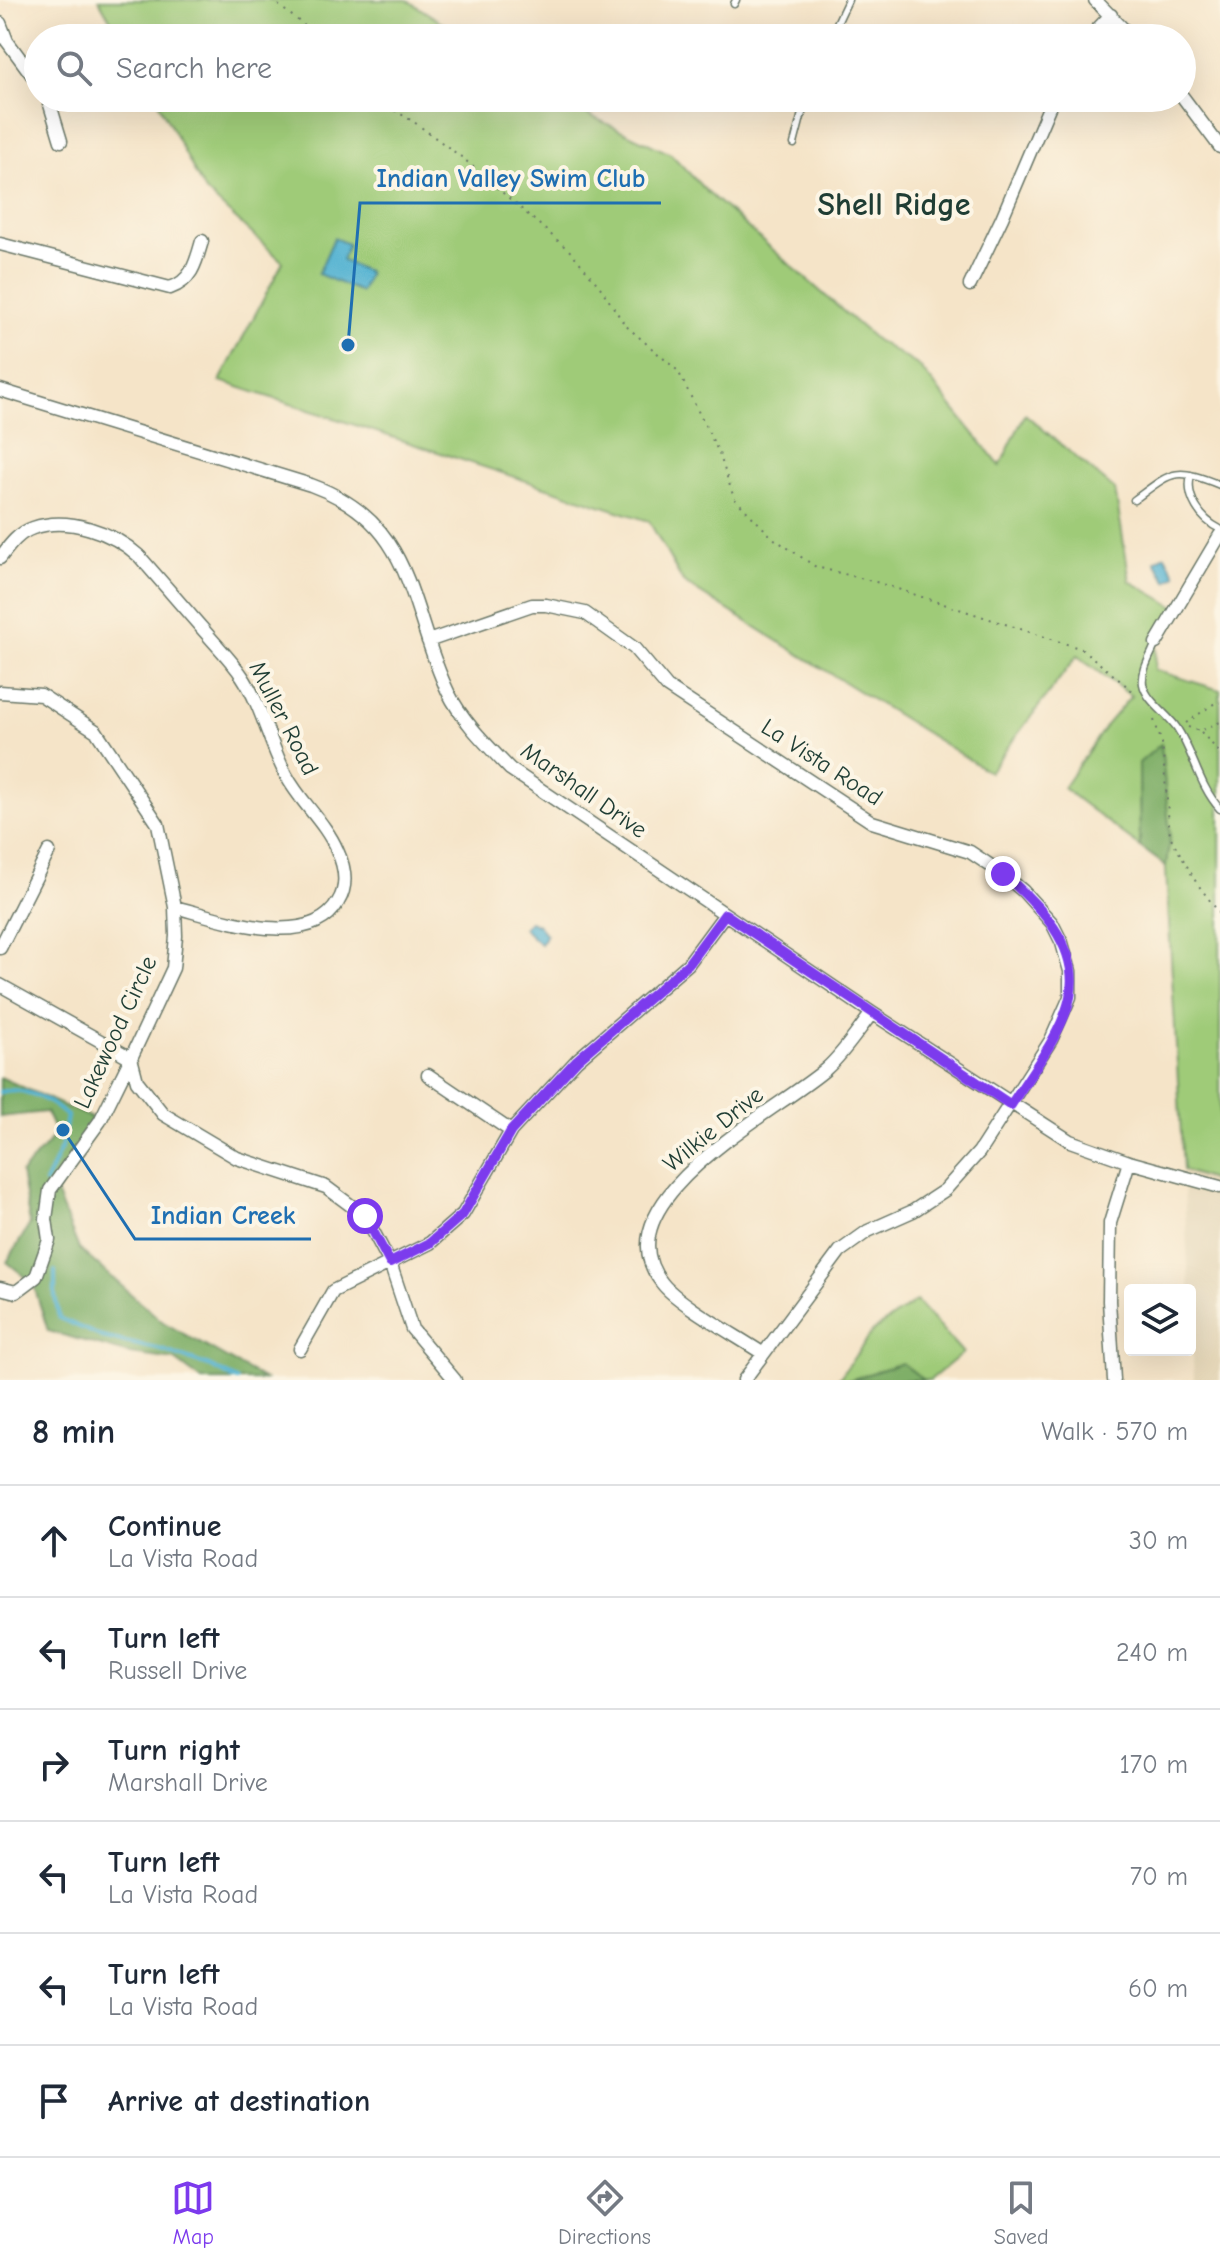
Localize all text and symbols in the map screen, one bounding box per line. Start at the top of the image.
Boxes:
search box [24,24,1196,112]
icon: search [52,46,96,90]
text: Search here [116,51,272,86]
callout: Indian Valley Swim Club [360,153,661,203]
text: Indian Valley Swim Club [377,164,645,194]
district label: Shell Ridge [818,186,970,223]
street label: Muller Road [243,656,325,780]
street label: La Vista Road [756,712,888,812]
street label: Marshall Drive [516,736,652,844]
route end [985,856,1021,892]
street label: Lakewood Circle [67,951,163,1113]
street label: Wilkie Drive [657,1080,769,1178]
callout: Indian Creek [135,1189,311,1239]
route start [347,1198,383,1234]
text: Indian Creek [151,1201,296,1231]
map controls [1124,1284,1196,1356]
button: layers [1124,1284,1196,1356]
text: 8 min [32,1412,115,1452]
text: Walk · 570 m [1041,1417,1188,1447]
text: Continue [108,1509,222,1544]
icon: ahead [32,1519,76,1563]
text: 30 m [1129,1526,1188,1556]
text: La Vista Road [108,1544,258,1574]
text: Turn left [108,1621,220,1656]
icon: left [32,1631,76,1675]
text: 240 m [1116,1638,1188,1668]
text: Russell Drive [108,1656,247,1686]
text: Turn right [108,1733,240,1768]
icon: right [32,1743,76,1787]
text: 170 m [1119,1750,1188,1780]
text: Marshall Drive [108,1768,268,1798]
text: Turn left [108,1845,220,1880]
icon: left [32,1855,76,1899]
text: 70 m [1130,1862,1188,1892]
text: La Vista Road [108,1880,258,1910]
text: Turn left [108,1957,220,1992]
icon: left [32,1967,76,2011]
text: 60 m [1128,1974,1188,2004]
text: La Vista Road [108,1992,258,2022]
icon: arrive [32,2079,76,2123]
text: Arrive at destination [108,2084,370,2119]
tab: Map [171,2176,215,2250]
tab: Directions [558,2176,651,2250]
tab: Saved [994,2176,1049,2250]

